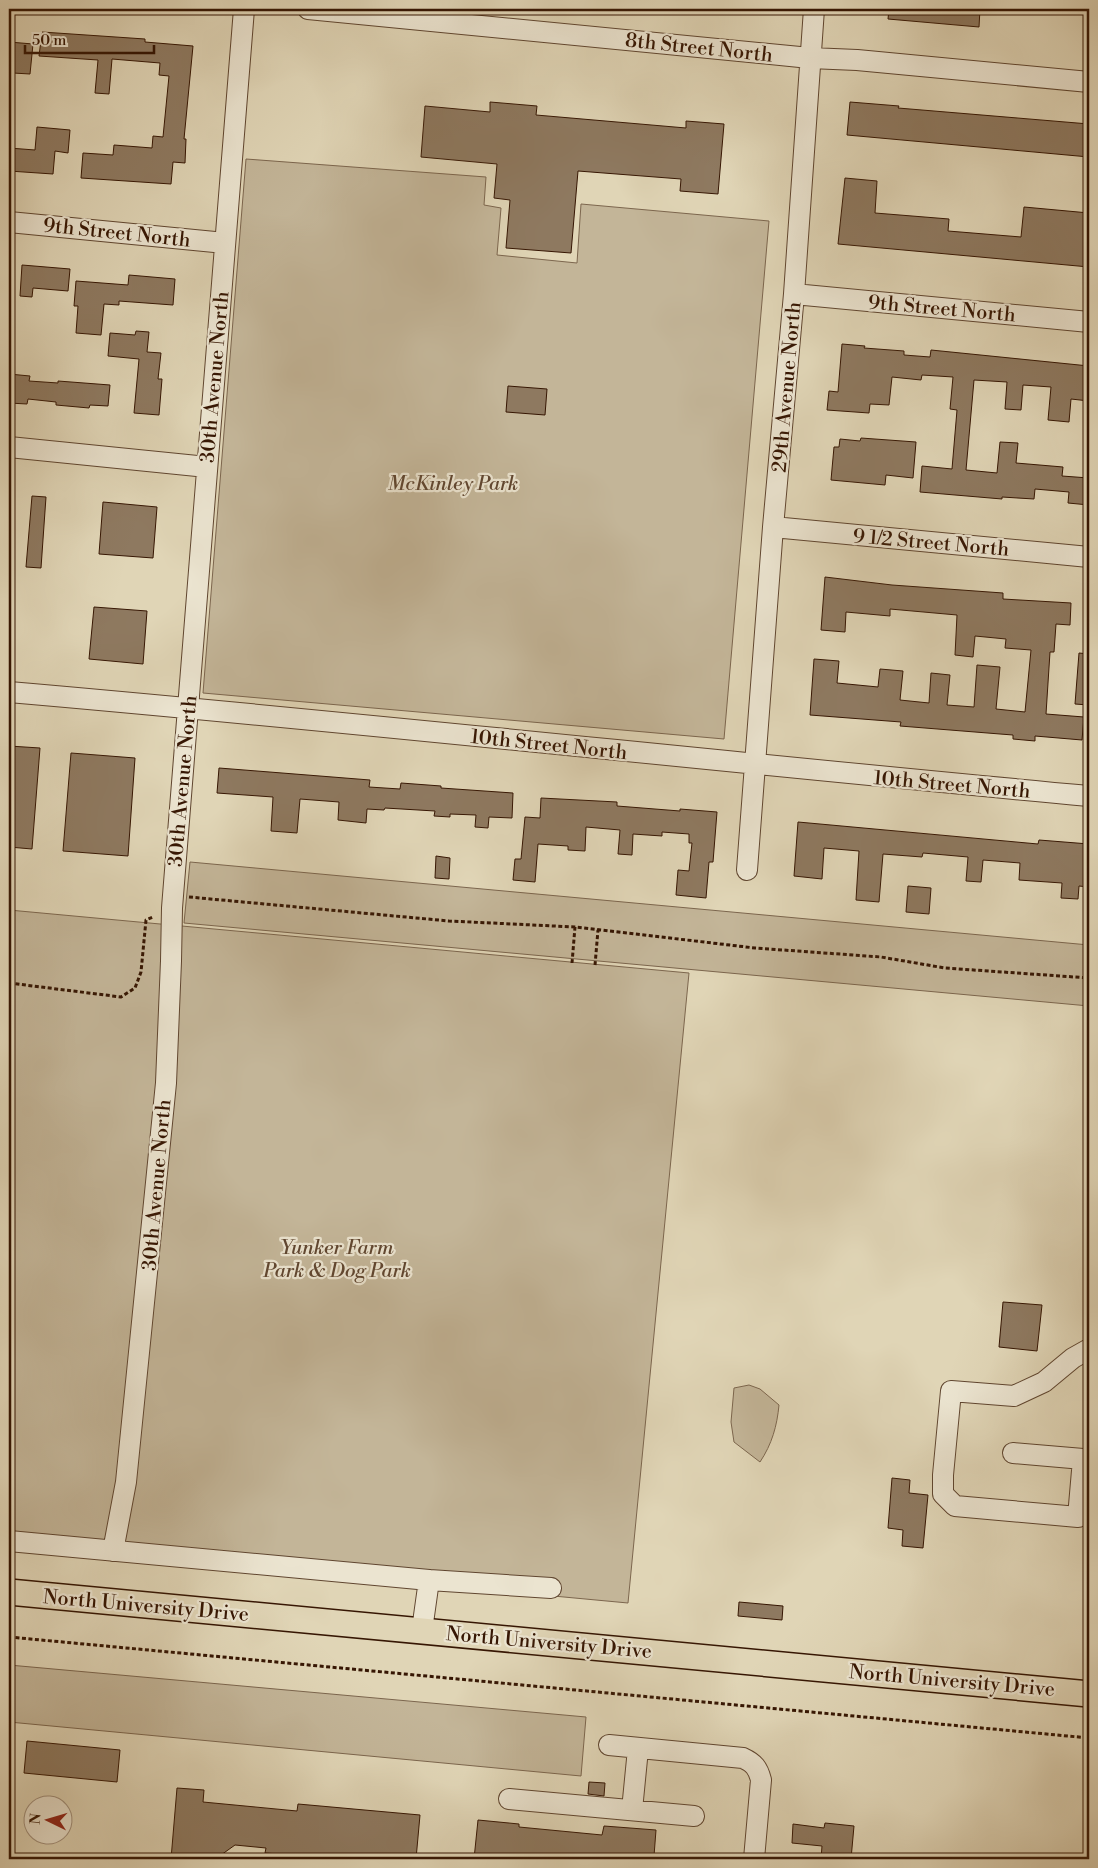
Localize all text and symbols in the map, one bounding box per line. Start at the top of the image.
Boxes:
scale bar [25,22,154,54]
street label: 8th Street North [624,28,774,69]
text: 50 m [32,31,66,50]
street label: 9th Street North [42,213,192,254]
street label: 30th Avenue North [196,290,235,464]
street label: 9th Street North [867,291,1017,328]
street label: 29th Avenue North [768,301,807,474]
park label: McKinley Park [388,472,518,497]
street label: 9 1/2 Street North [852,524,1010,563]
street label: 30th Avenue North [164,694,203,868]
street label: 10th Street North [469,725,628,766]
street label: 10th Street North [872,766,1031,805]
street label: 30th Avenue North [138,1098,177,1272]
park label: Yunker Farm Park & Dog Park [262,1236,411,1284]
street label: North University Drive [42,1585,250,1628]
street label: North University Drive [445,1622,653,1665]
street label: North University Drive [848,1660,1056,1703]
north arrow [22,1796,72,1846]
text: N [27,1813,45,1825]

